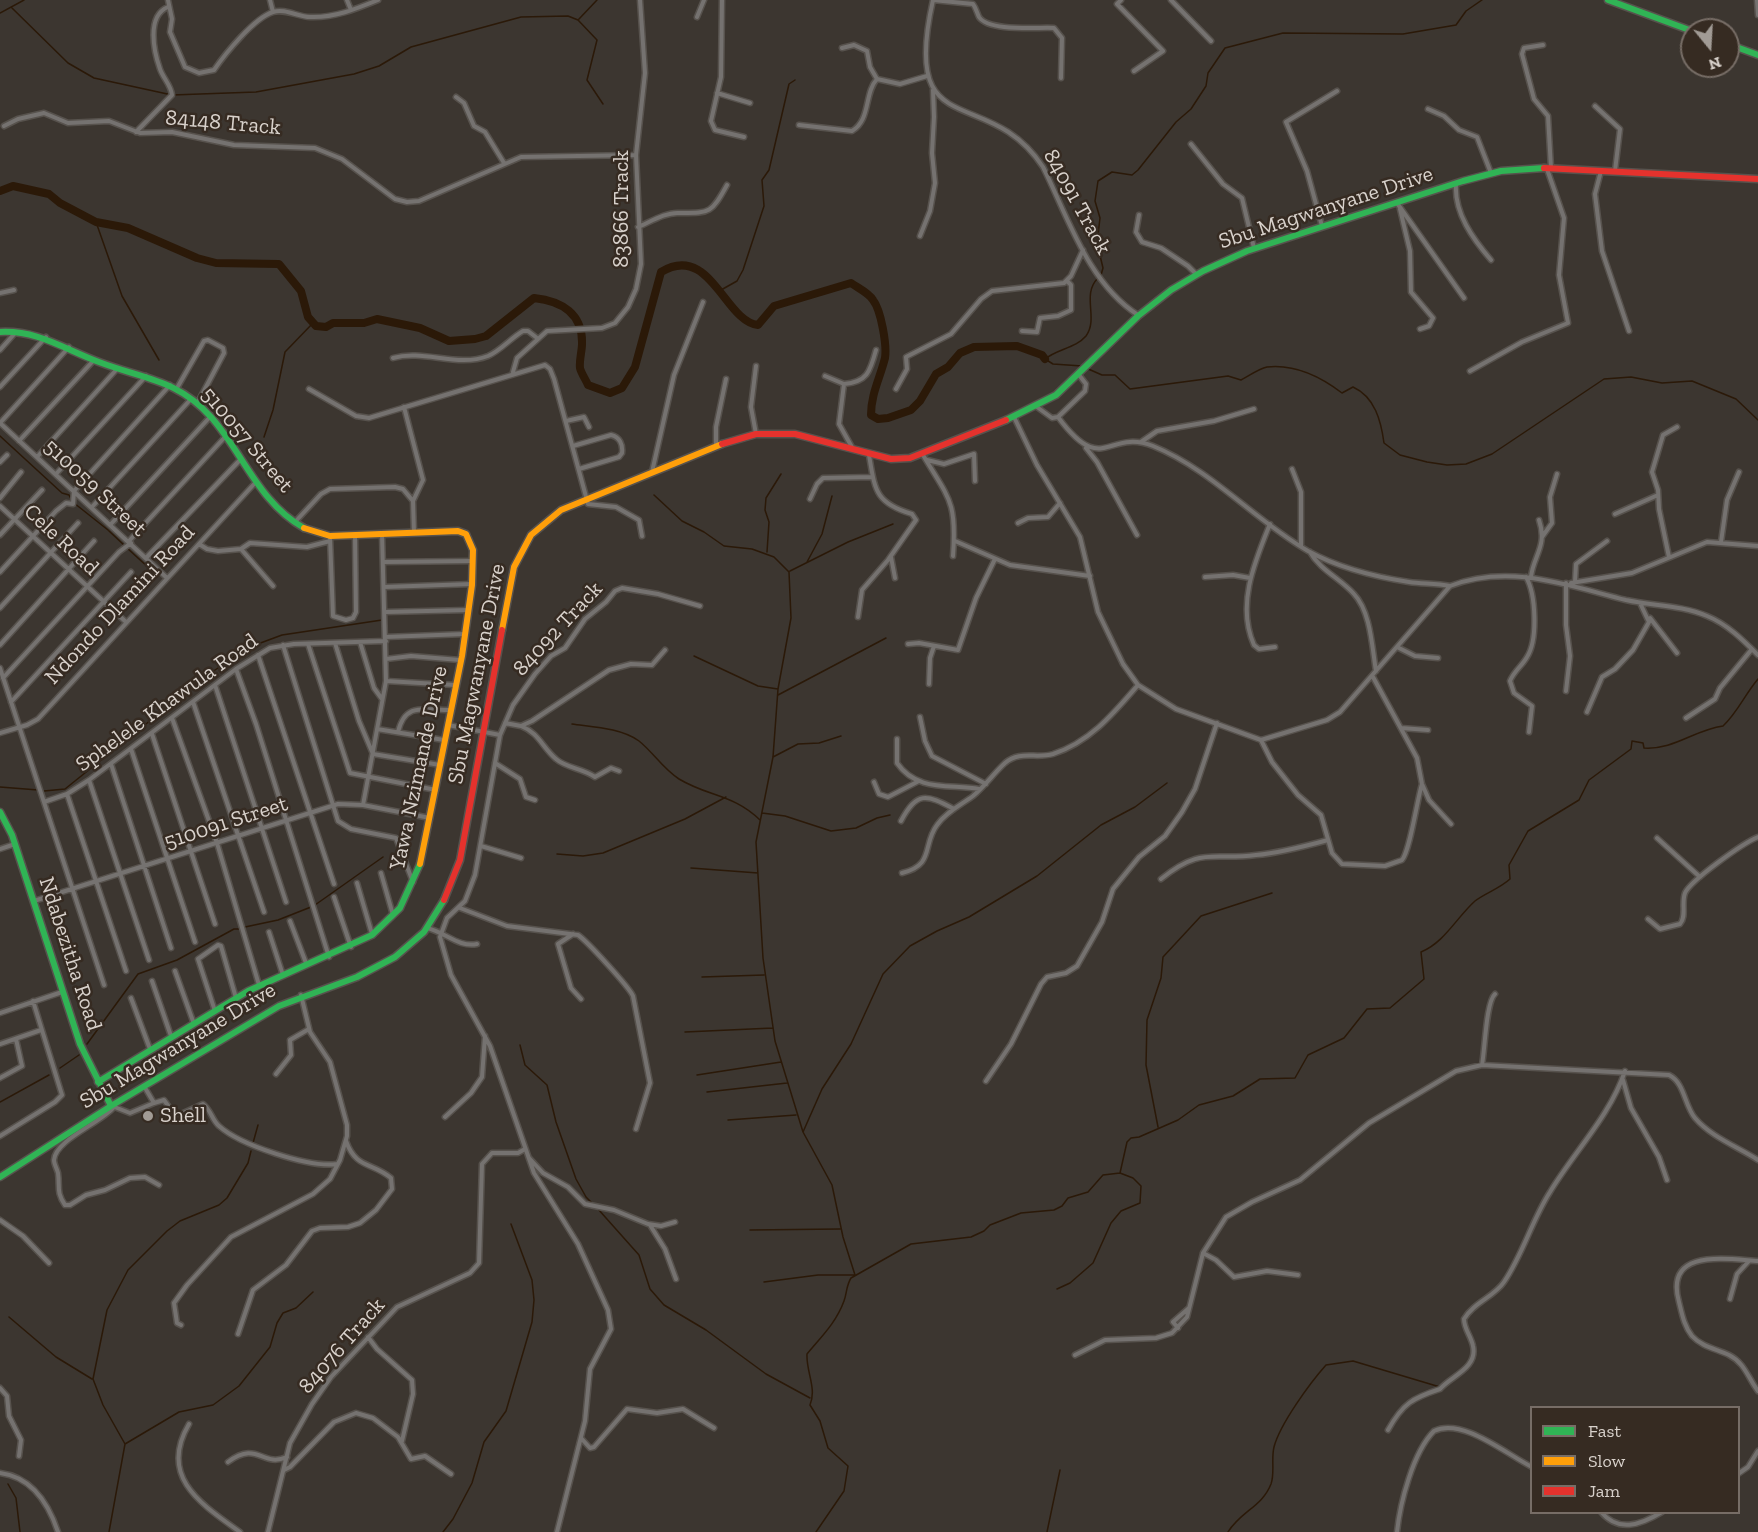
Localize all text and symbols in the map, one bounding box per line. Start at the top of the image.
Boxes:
north arrow [1680,18,1740,78]
text: N [1706,53,1724,75]
street label: 84148 Track [164,105,282,141]
street label: 84091 Track [1037,145,1117,259]
street label: 83866 Track [609,150,635,268]
street label: Sbu Magwanyane Drive [1215,161,1437,255]
street label: 510057 Street [195,382,299,498]
street label: 510059 Street [38,434,152,542]
street label: Cele Road [18,499,104,581]
street label: Ndondo Dlamini Road [39,520,201,690]
street label: Sbu Magwanyane Drive [443,562,511,786]
street label: 84092 Track [508,576,608,682]
street label: Sphelele Khawula Road [71,628,263,778]
street label: Yawa Nzimande Drive [384,664,454,872]
street label: 510091 Street [161,791,291,855]
street label: Ndabezitha Road [33,874,107,1034]
street label: Sbu Magwanyane Drive [75,977,281,1115]
place label: Shell [160,1103,206,1129]
marker: Shell [141,1109,155,1123]
street label: 84076 Track [293,1293,391,1399]
legend [1530,1406,1740,1514]
text: Fast [1588,1420,1621,1442]
text: Slow [1588,1450,1625,1472]
text: Jam [1588,1480,1620,1502]

